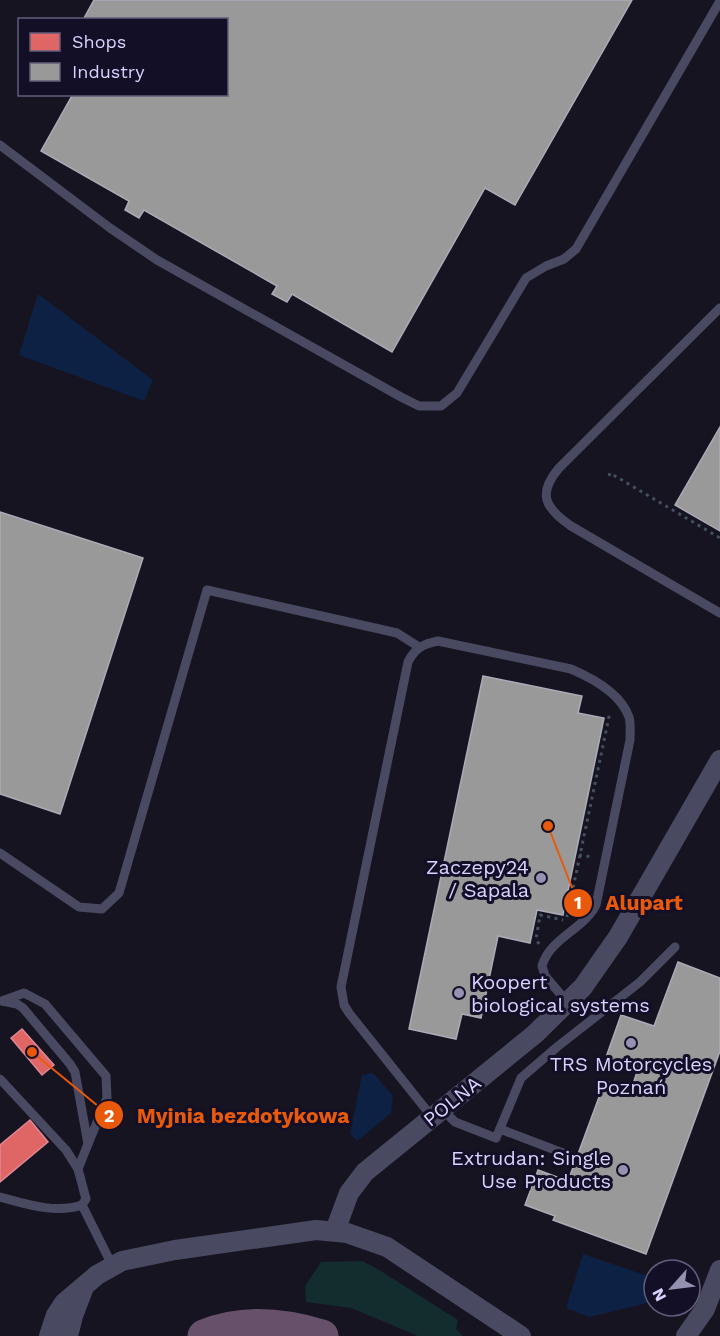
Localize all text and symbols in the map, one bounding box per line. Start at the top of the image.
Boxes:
legend [18,18,228,96]
text: Shops [72,31,126,52]
text: Industry [72,61,145,82]
place label: Zaczepy24 / Sapala [426,855,529,902]
marker: Zaczepy24 / Sapala [534,871,548,885]
callout: Alupart [563,883,694,922]
text: Alupart [605,890,683,915]
text: 1 [574,892,582,913]
place label: Koopert biological systems [471,970,650,1017]
marker: Koopert biological systems [452,986,466,1000]
marker: TRS Motorcycles Poznań [624,1036,638,1050]
place label: TRS Motorcycles Poznań [550,1052,712,1099]
street label: POLNA [418,1071,486,1131]
callout: Myjnia bezdotykowa [94,1096,361,1135]
text: Myjnia bezdotykowa [137,1103,350,1128]
text: 2 [104,1105,114,1126]
place label: Extrudan: Single Use Products [451,1146,611,1193]
marker: Extrudan: Single Use Products [616,1163,630,1177]
north arrow [642,1258,702,1318]
text: N [648,1285,670,1305]

